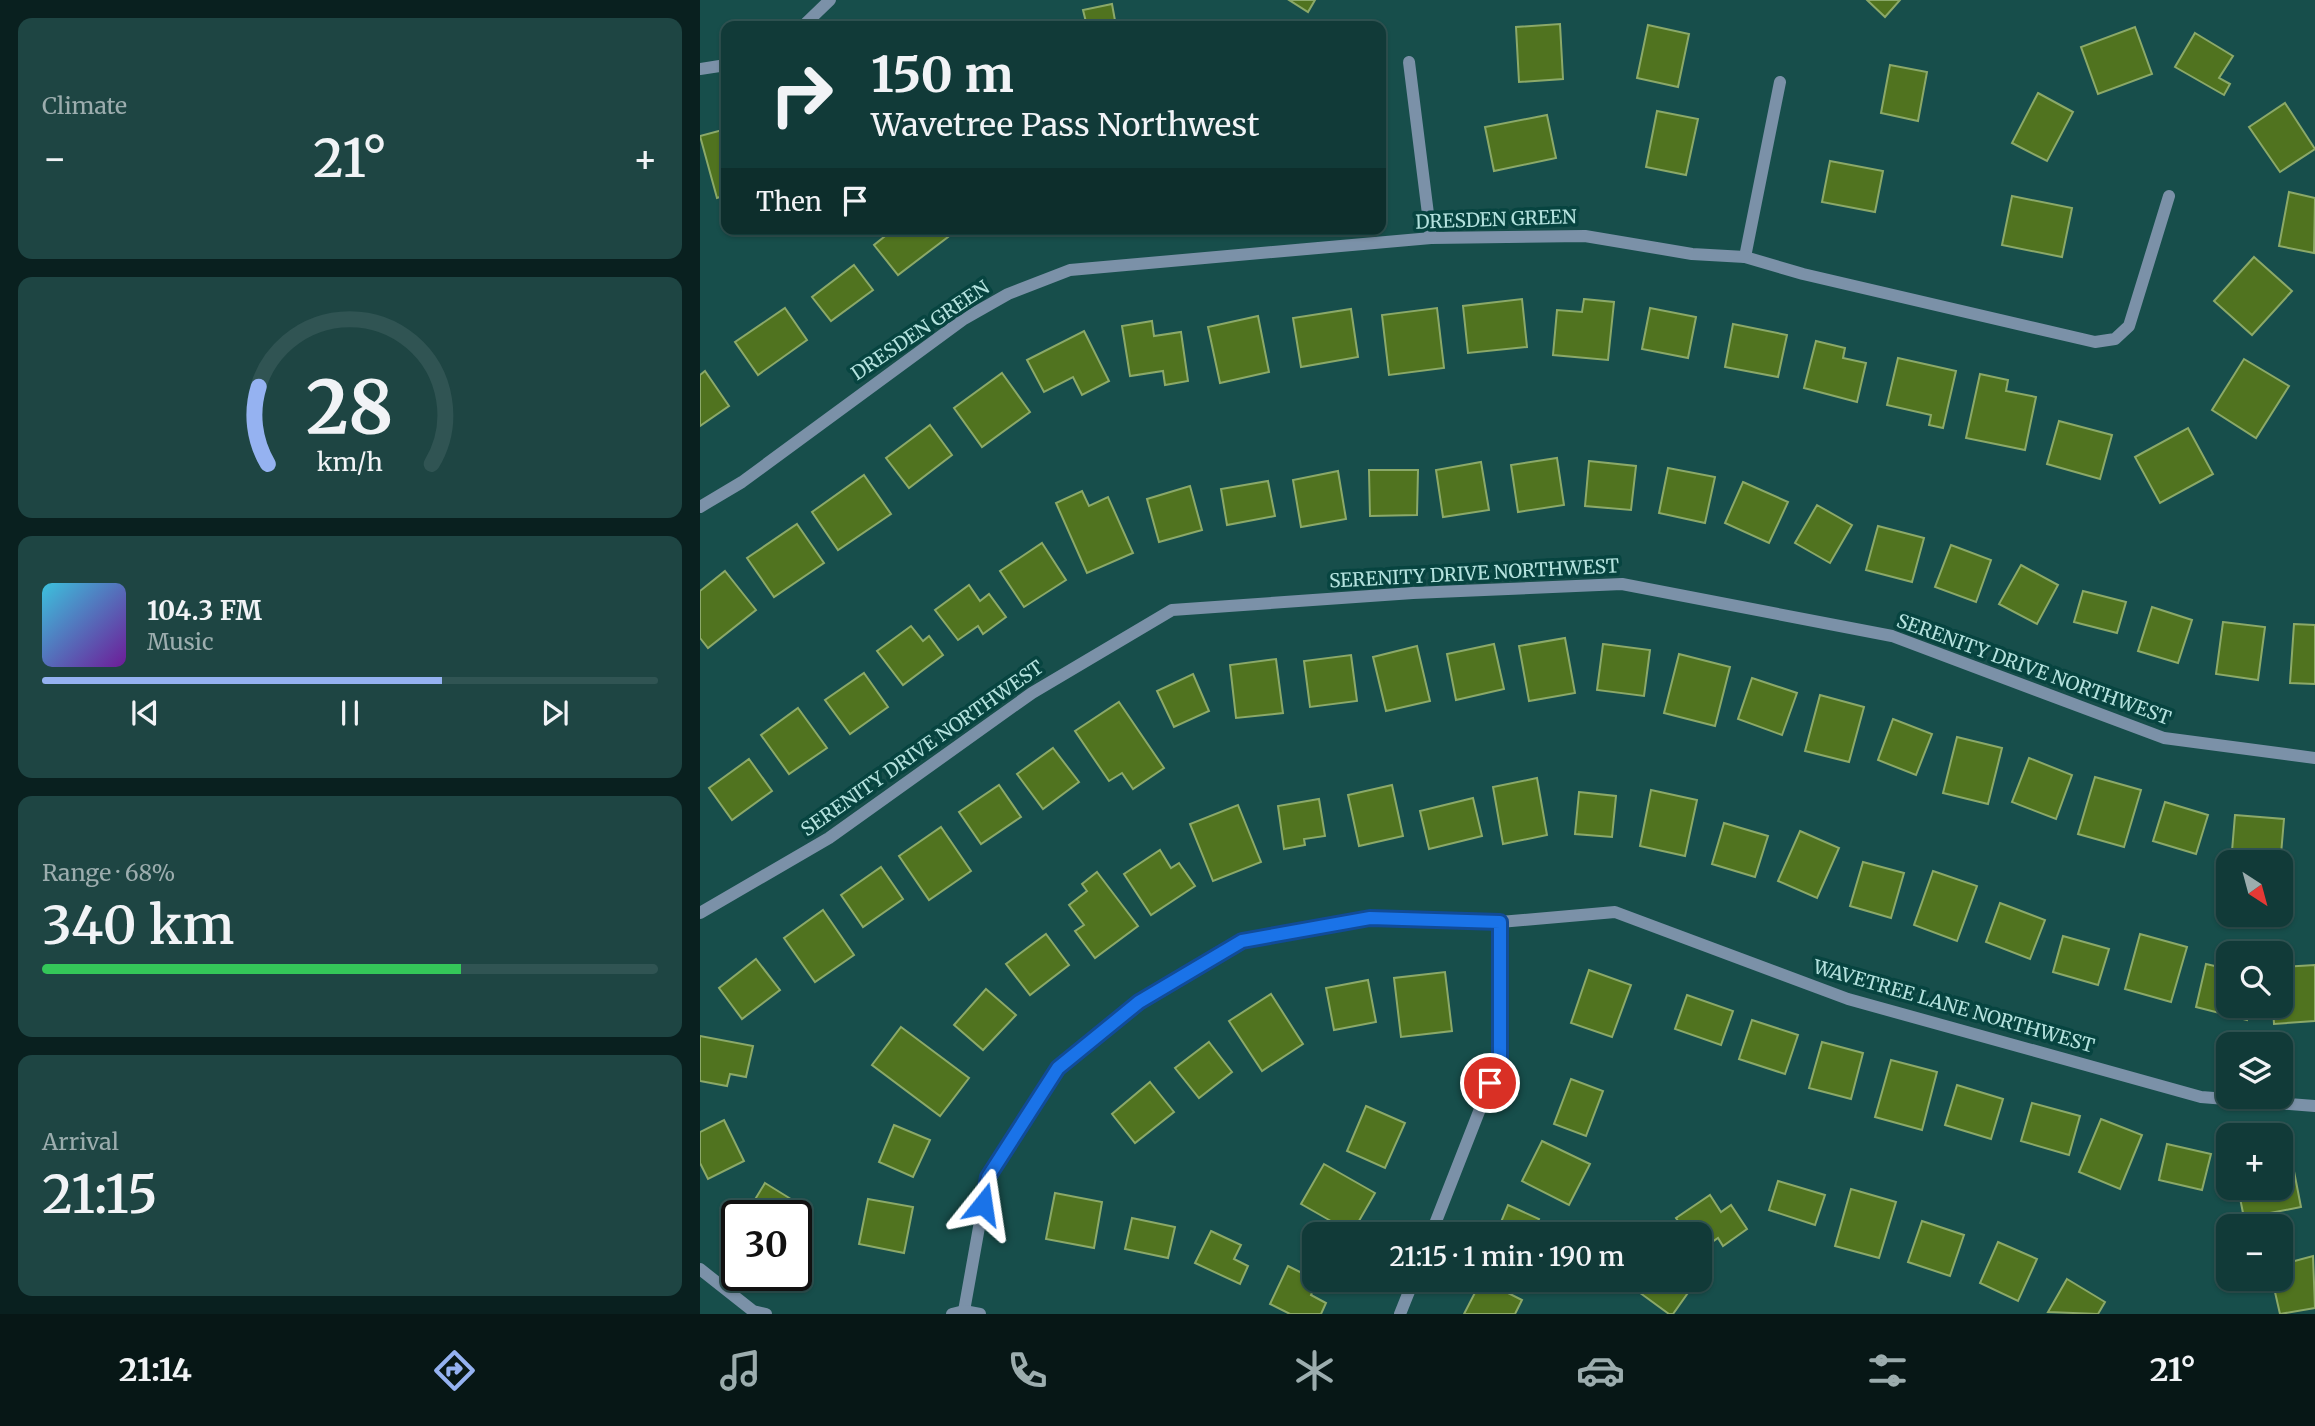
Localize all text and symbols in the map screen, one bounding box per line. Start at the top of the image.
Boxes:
text: 150 m [871,44,1014,105]
icon: right [756,49,847,140]
text: Climate [42,91,127,120]
text: Wavetree Pass Northwest [871,105,1260,145]
text: 21° [313,126,387,191]
text: − [42,135,67,182]
text: + [633,135,658,182]
icon: arrive [836,182,874,220]
text: Then [756,185,822,218]
street label: DRESDEN GREEN [1415,204,1577,234]
street label: DRESDEN GREEN [846,275,994,385]
text: 28 [306,362,394,454]
text: km/h [317,446,383,478]
street label: SERENITY DRIVE NORTHWEST [1328,553,1620,593]
text: 104.3 FM [147,594,262,627]
street label: SERENITY DRIVE NORTHWEST [1893,608,2175,730]
text: Music [147,627,214,656]
street label: SERENITY DRIVE NORTHWEST [796,655,1048,841]
icon: previous [126,694,164,732]
icon: pause [331,694,369,732]
icon: next [536,694,574,732]
north arrow [2216,850,2292,928]
map controls [2216,850,2293,1291]
text: Range · 68% [42,858,175,887]
text: 340 km [42,893,234,958]
button: search [2216,941,2293,1018]
street label: WAVETREE LANE NORTHWEST [1810,954,2097,1058]
button: layers [2216,1032,2293,1109]
pin [1460,1053,1520,1113]
icon: arrive [1471,1064,1509,1102]
button: + [2216,1123,2293,1200]
text: Arrival [42,1127,119,1156]
text: 21:15 [42,1162,158,1227]
position arrow [946,1167,1020,1241]
speed limit sign: 30 [721,1200,812,1291]
button: − [2216,1214,2293,1291]
text: 21:15 · 1 min · 190 m [1390,1240,1624,1273]
icon: directions [430,1346,479,1395]
icon: music [716,1346,765,1395]
icon: phone [1003,1346,1052,1395]
icon: climate [1290,1346,1339,1395]
icon: car [1576,1346,1625,1395]
icon: filters [1863,1346,1912,1395]
text: 21:14 [119,1350,192,1390]
text: 21° [2150,1350,2196,1390]

